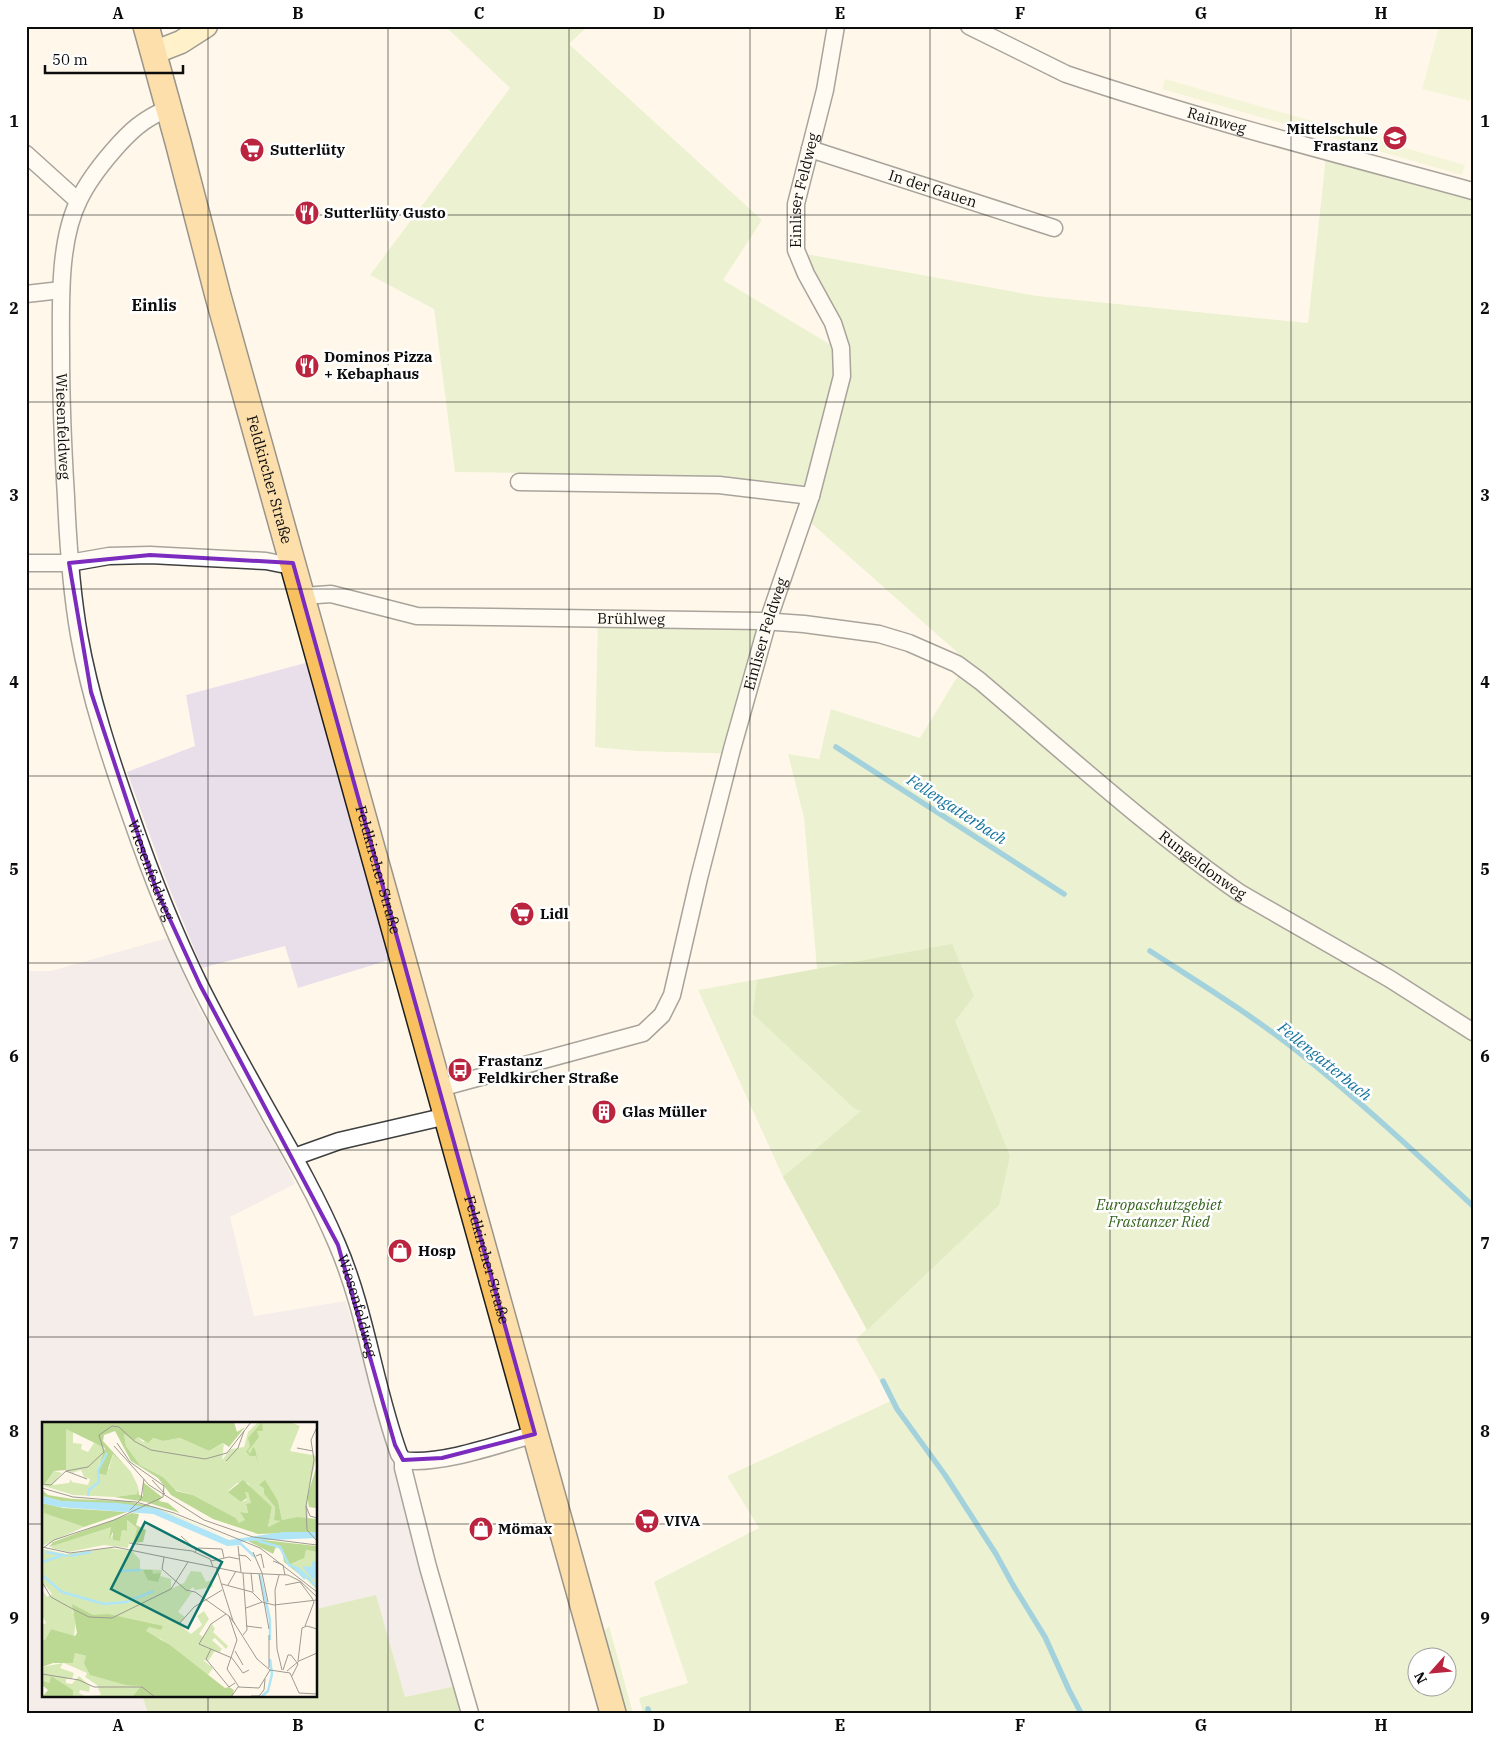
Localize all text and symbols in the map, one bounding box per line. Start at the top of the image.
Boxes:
text: A [112,3,124,23]
text: B [292,3,304,23]
text: C [474,3,484,23]
text: D [653,3,665,23]
text: E [835,3,845,23]
text: F [1015,3,1025,23]
text: G [1195,3,1207,23]
text: H [1375,3,1388,23]
scale bar [45,42,182,74]
text: 50 m [52,50,88,69]
street label: Rainweg [1185,103,1248,138]
text: 1 [9,111,19,131]
text: 1 [1480,111,1490,131]
place label: Mittelschule Frastanz [1286,119,1378,155]
school or university icon: Mittelschule Frastanz [1382,125,1408,151]
street label: Einliser Feldweg [785,131,823,248]
supermarket icon: Sutterlüty [239,137,265,163]
place label: Sutterlüty [270,140,345,159]
street label: In der Gauen [886,165,980,212]
restaurant icon: Sutterlüty Gusto [294,200,320,226]
place label: Sutterlüty Gusto [324,203,446,222]
district label: Einlis [131,295,177,315]
text: 2 [9,298,19,318]
text: 2 [1480,298,1490,318]
place label: Dominos Pizza + Kebaphaus [324,347,433,383]
restaurant icon: Dominos Pizza + Kebaphaus [294,353,320,379]
street label: Wiesenfeldweg [52,373,75,480]
street label: Feldkircher Straße [243,413,297,546]
text: 3 [9,485,19,505]
text: 3 [1480,485,1490,505]
street label: Einliser Feldweg [739,575,791,692]
street label: Brühlweg [597,609,665,629]
text: 4 [9,672,19,692]
text: 4 [1480,672,1490,692]
water label: Fellengatterbach [903,769,1011,849]
street label: Feldkircher Straße [351,803,405,936]
street label: Wiesenfeldweg [124,817,179,924]
street label: Rungeldonweg [1155,826,1250,904]
text: 5 [9,859,19,879]
text: 5 [1480,859,1490,879]
supermarket icon: Lidl [509,901,535,927]
place label: Lidl [540,904,569,923]
water label: Fellengatterbach [1273,1017,1376,1105]
text: 6 [9,1046,19,1066]
text: 6 [1480,1046,1490,1066]
place label: Frastanz Feldkircher Straße [478,1051,619,1087]
bus stop icon: Frastanz Feldkircher Straße [447,1057,473,1083]
building icon: Glas Müller [591,1099,617,1125]
place label: Glas Müller [622,1102,708,1121]
street label: Feldkircher Straße [460,1193,514,1326]
park label: Europaschutzgebiet Frastanzer Ried [1095,1195,1223,1231]
text: 7 [9,1233,19,1253]
text: 7 [1480,1233,1490,1253]
shop icon: Hosp [387,1238,413,1264]
place label: Hosp [418,1241,456,1260]
street label: Wiesenfeldweg [333,1252,381,1359]
text: 8 [9,1421,19,1441]
text: 8 [1480,1421,1490,1441]
inset map [42,1422,318,1696]
supermarket icon: VIVA [634,1508,660,1534]
place label: VIVA [664,1511,701,1530]
shop icon: Mömax [468,1516,494,1542]
place label: Mömax [498,1519,552,1538]
text: 9 [9,1608,19,1628]
text: 9 [1480,1608,1490,1628]
north arrow [1406,1646,1456,1696]
text: N [1410,1669,1431,1687]
text: A [112,1715,124,1735]
text: B [292,1715,304,1735]
text: C [474,1715,484,1735]
text: D [653,1715,665,1735]
text: E [835,1715,845,1735]
text: F [1015,1715,1025,1735]
text: G [1195,1715,1207,1735]
text: H [1375,1715,1388,1735]

